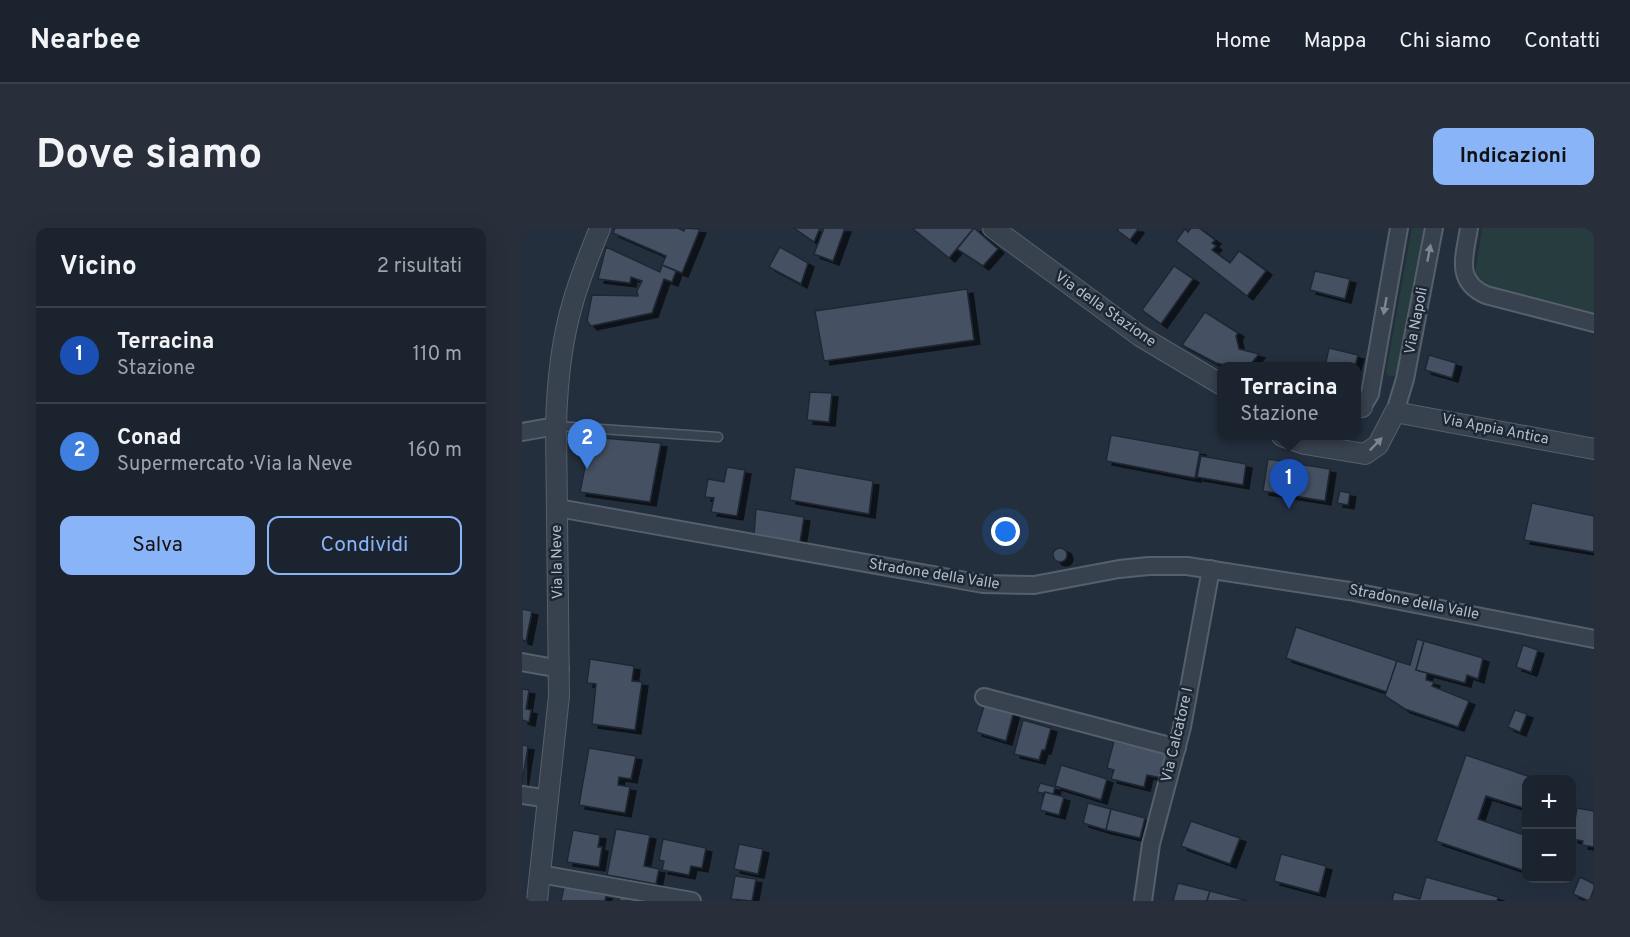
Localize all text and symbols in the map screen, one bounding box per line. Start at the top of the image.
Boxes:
text: Nearbee [30,23,141,59]
text: Home [1215,28,1271,55]
text: Mappa [1304,28,1366,55]
text: Chi siamo [1399,28,1491,55]
text: Contatti [1524,28,1600,55]
button: Indicazioni [1433,128,1594,185]
text: Dove siamo [36,130,262,183]
one-way arrow [1425,243,1434,262]
text: Vicino [60,251,137,284]
text: 2 risultati [377,254,462,280]
street label: Via della Stazione [1051,268,1159,352]
street label: Via Napoli [1401,286,1433,356]
one-way arrow [1380,297,1389,316]
text: Terracina [117,329,214,356]
text: 1 [76,342,84,368]
text: 110 m [413,342,462,368]
text: Stazione [117,356,195,382]
popup [1217,362,1361,440]
text: Terracina [1240,375,1338,402]
text: Stazione [1240,402,1319,428]
street label: Via Appia Antica [1440,410,1550,450]
pin: 2 [568,420,606,469]
text: Conad [117,425,181,452]
one-way arrow [1369,437,1383,452]
text: 2 [73,438,86,464]
text: 160 m [408,438,462,464]
text: Supermercato · Via la Neve [117,452,353,478]
pin: 1 [1270,460,1308,509]
button: Salva [60,516,255,575]
button: Condividi [267,516,462,575]
your location [991,517,1020,546]
street label: Via la Neve [548,525,568,599]
street label: Stradone della Valle [867,555,1001,595]
street label: Stradone della Valle [1347,581,1481,625]
street label: Via Calcatore I [1158,686,1198,784]
map controls [1522,775,1576,883]
button: + [1522,775,1576,829]
button: − [1522,829,1576,883]

